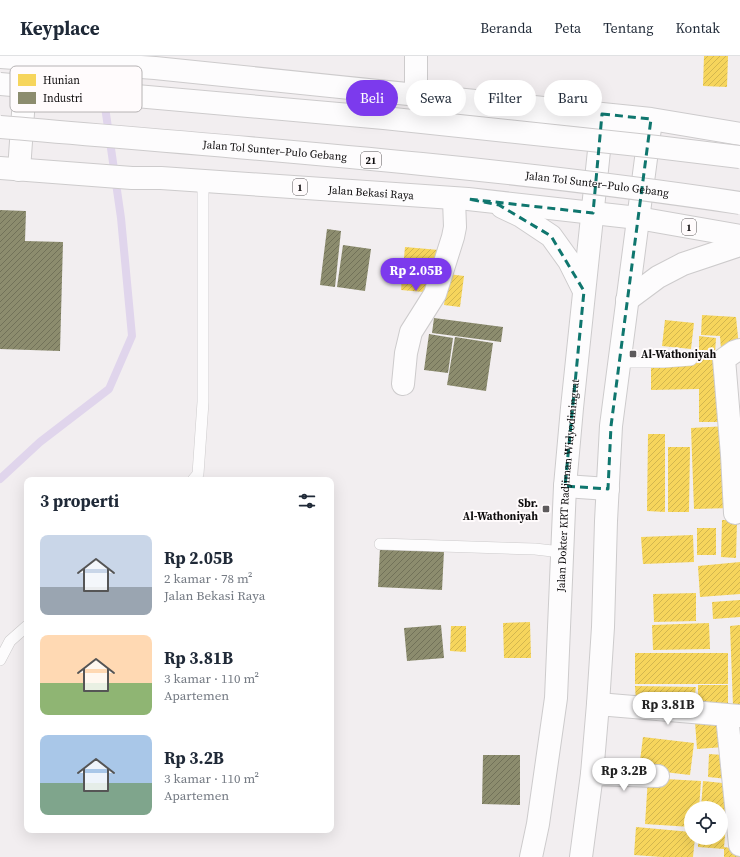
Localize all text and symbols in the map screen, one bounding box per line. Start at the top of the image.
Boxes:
text: Keyplace [20,15,100,41]
text: Beranda [480,18,532,38]
text: Peta [554,18,581,38]
text: Tentang [603,18,654,38]
text: Kontak [676,18,720,38]
legend [10,66,142,112]
text: Hunian [43,73,80,88]
chip: Beli [346,80,398,116]
chip: Sewa [406,80,466,116]
chip: Filter [474,80,536,116]
chip: Baru [544,80,602,116]
text: Industri [43,91,83,106]
street label: Jalan Tol Sunter–Pulo Gebang [201,137,348,165]
road number: 21 [361,152,381,168]
street label: Jalan Tol Sunter–Pulo Gebang [524,168,670,201]
road number: 1 [293,179,307,195]
street label: Jalan Bekasi Raya [327,182,415,203]
road number: 1 [682,219,696,235]
pin: Rp 2.05B [375,258,457,292]
text: Rp 2.05B [390,262,442,279]
place label: Al-Wathoniyah [641,347,716,362]
marker: Al-Wathoniyah [628,349,638,359]
street label: Jalan Dokter KRT Radjiman Widyodiningrat [553,378,583,593]
text: 3 properti [40,489,119,513]
icon: filters [296,490,318,512]
place label: Sbr. Al-Wathoniyah [463,496,538,524]
marker: Sbr. Al-Wathoniyah [541,504,551,514]
text: Rp 2.05B [164,546,233,570]
icon: home [72,551,120,599]
text: 2 kamar · 78 m² [164,570,253,587]
text: Jalan Bekasi Raya [164,587,265,604]
text: Rp 3.81B [164,646,233,670]
icon: home [72,651,120,699]
text: 3 kamar · 110 m² [164,670,259,687]
text: Apartemen [164,687,229,704]
pin: Rp 3.81B [627,692,709,726]
text: Rp 3.81B [642,696,694,713]
text: Rp 3.2B [164,746,224,770]
icon: home [72,751,120,799]
pin: Rp 3.2B [587,758,661,792]
text: Rp 3.2B [601,762,647,779]
text: 3 kamar · 110 m² [164,770,259,787]
text: Apartemen [164,787,229,804]
map controls [684,801,728,845]
button: locate [684,801,728,845]

